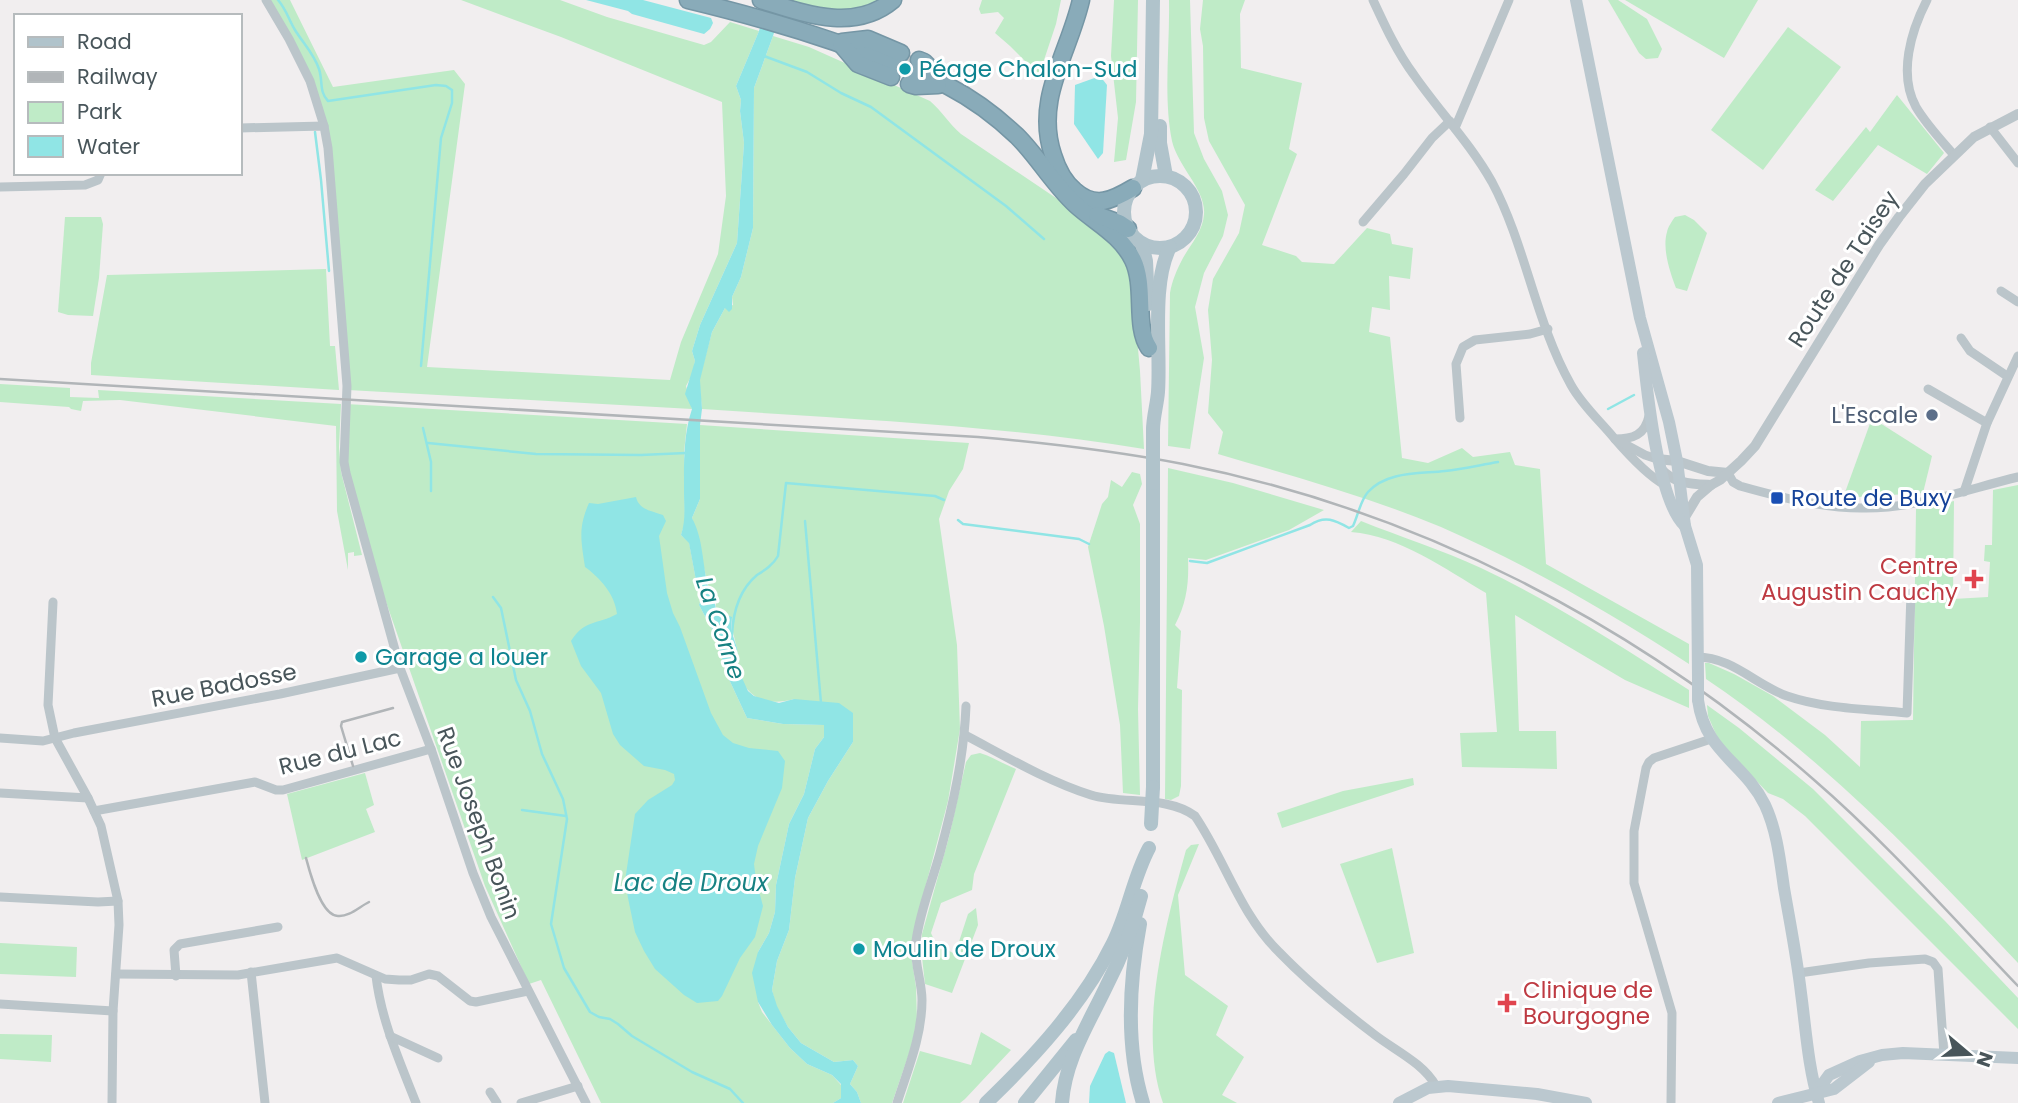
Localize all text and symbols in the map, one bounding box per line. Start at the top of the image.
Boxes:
legend [14,14,242,175]
text: Road [77,27,132,56]
place label: Péage Chalon-Sud [919,53,1138,85]
marker: Péage Chalon-Sud [897,61,913,77]
text: Railway [77,62,158,91]
text: Park [77,97,122,126]
text: Water [77,132,140,161]
street label: Route de Taisey [1780,184,1906,354]
place label: L'Escale [1831,399,1918,431]
marker: L'Escale [1924,407,1940,423]
place label: Route de Buxy [1791,482,1952,514]
marker: Route de Buxy [1769,490,1785,506]
place label: Centre Augustin Cauchy [1761,550,1958,608]
marker: Centre Augustin Cauchy [1964,569,1984,589]
water label: La Corne [688,572,754,684]
place label: Garage a louer [375,641,548,673]
marker: Garage a louer [353,649,369,665]
street label: Rue Badosse [149,655,299,715]
street label: Rue du Lac [276,721,404,783]
street label: Rue Joseph Bonin [429,722,529,924]
water label: Lac de Droux [614,866,770,899]
place label: Moulin de Droux [873,933,1056,965]
marker: Moulin de Droux [851,941,867,957]
place label: Clinique de Bourgogne [1523,974,1653,1032]
marker: Clinique de Bourgogne [1497,993,1517,1013]
north arrow [1934,1019,2004,1089]
text: N [1970,1048,2000,1071]

